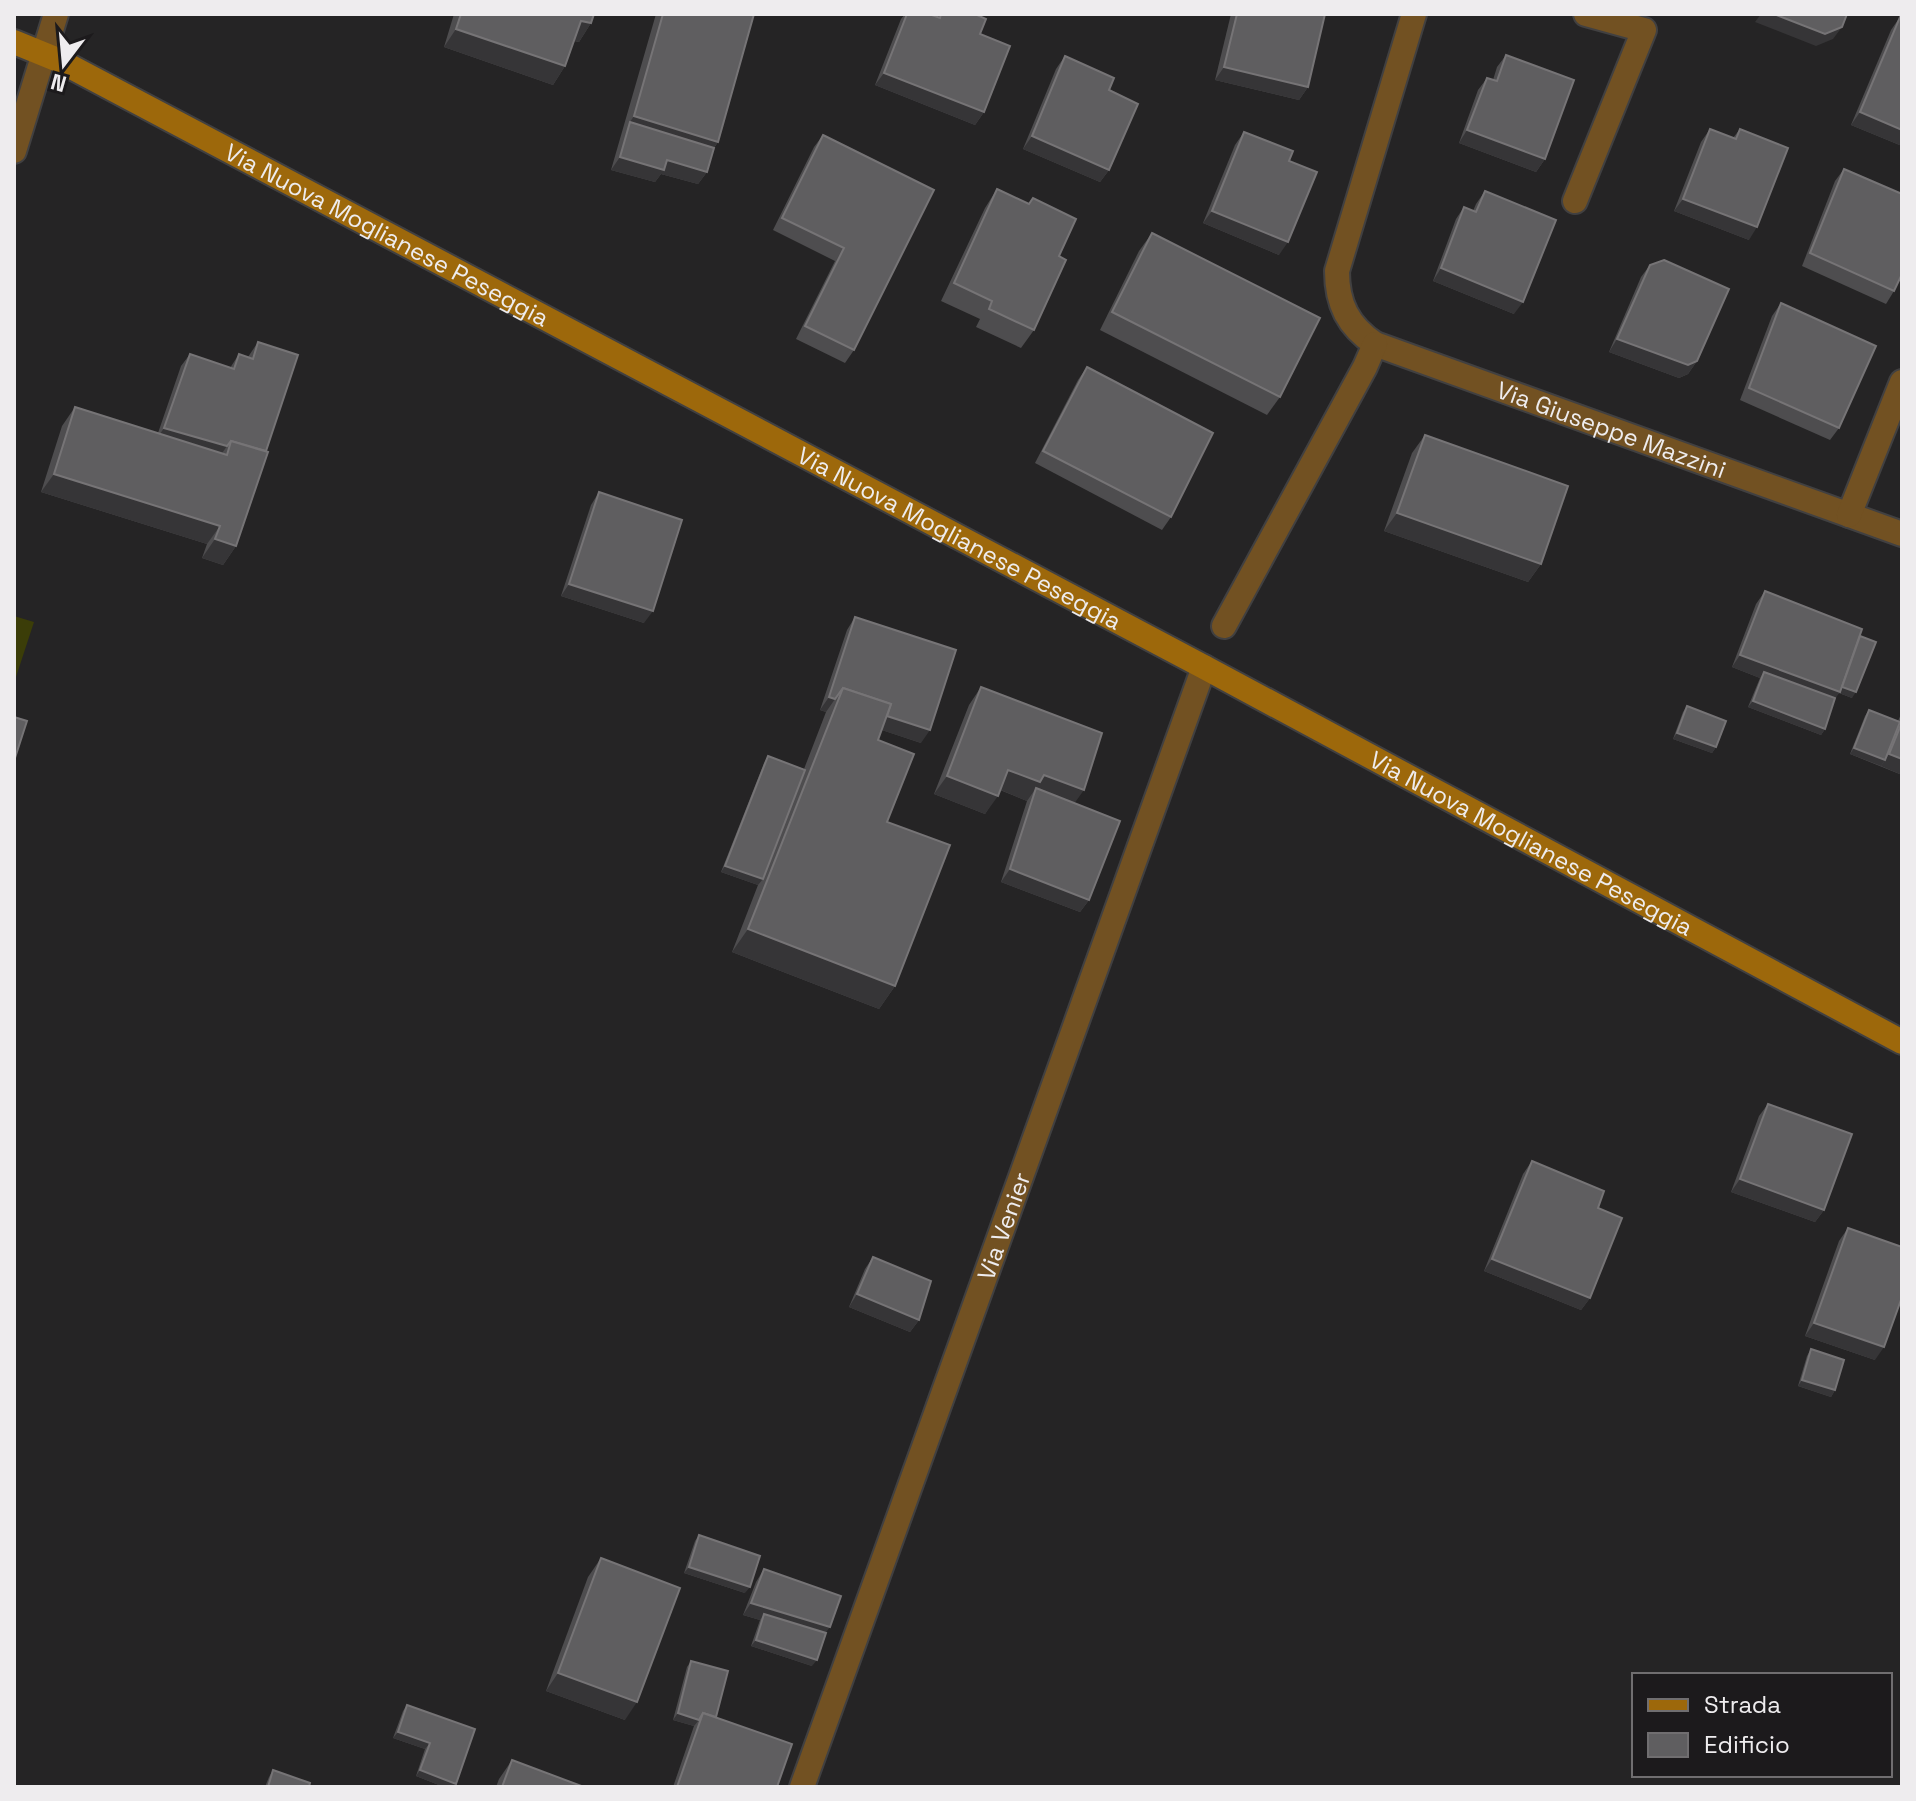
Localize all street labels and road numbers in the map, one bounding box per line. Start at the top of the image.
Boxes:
street label: Via Nuova Moglianese Peseggia [220,136,555,333]
street label: Via Giuseppe Mazzini [1493,374,1730,485]
street label: Via Nuova Moglianese Peseggia [792,439,1127,636]
street label: Via Nuova Moglianese Peseggia [1364,743,1699,942]
street label: Via Venier [970,1168,1037,1284]

